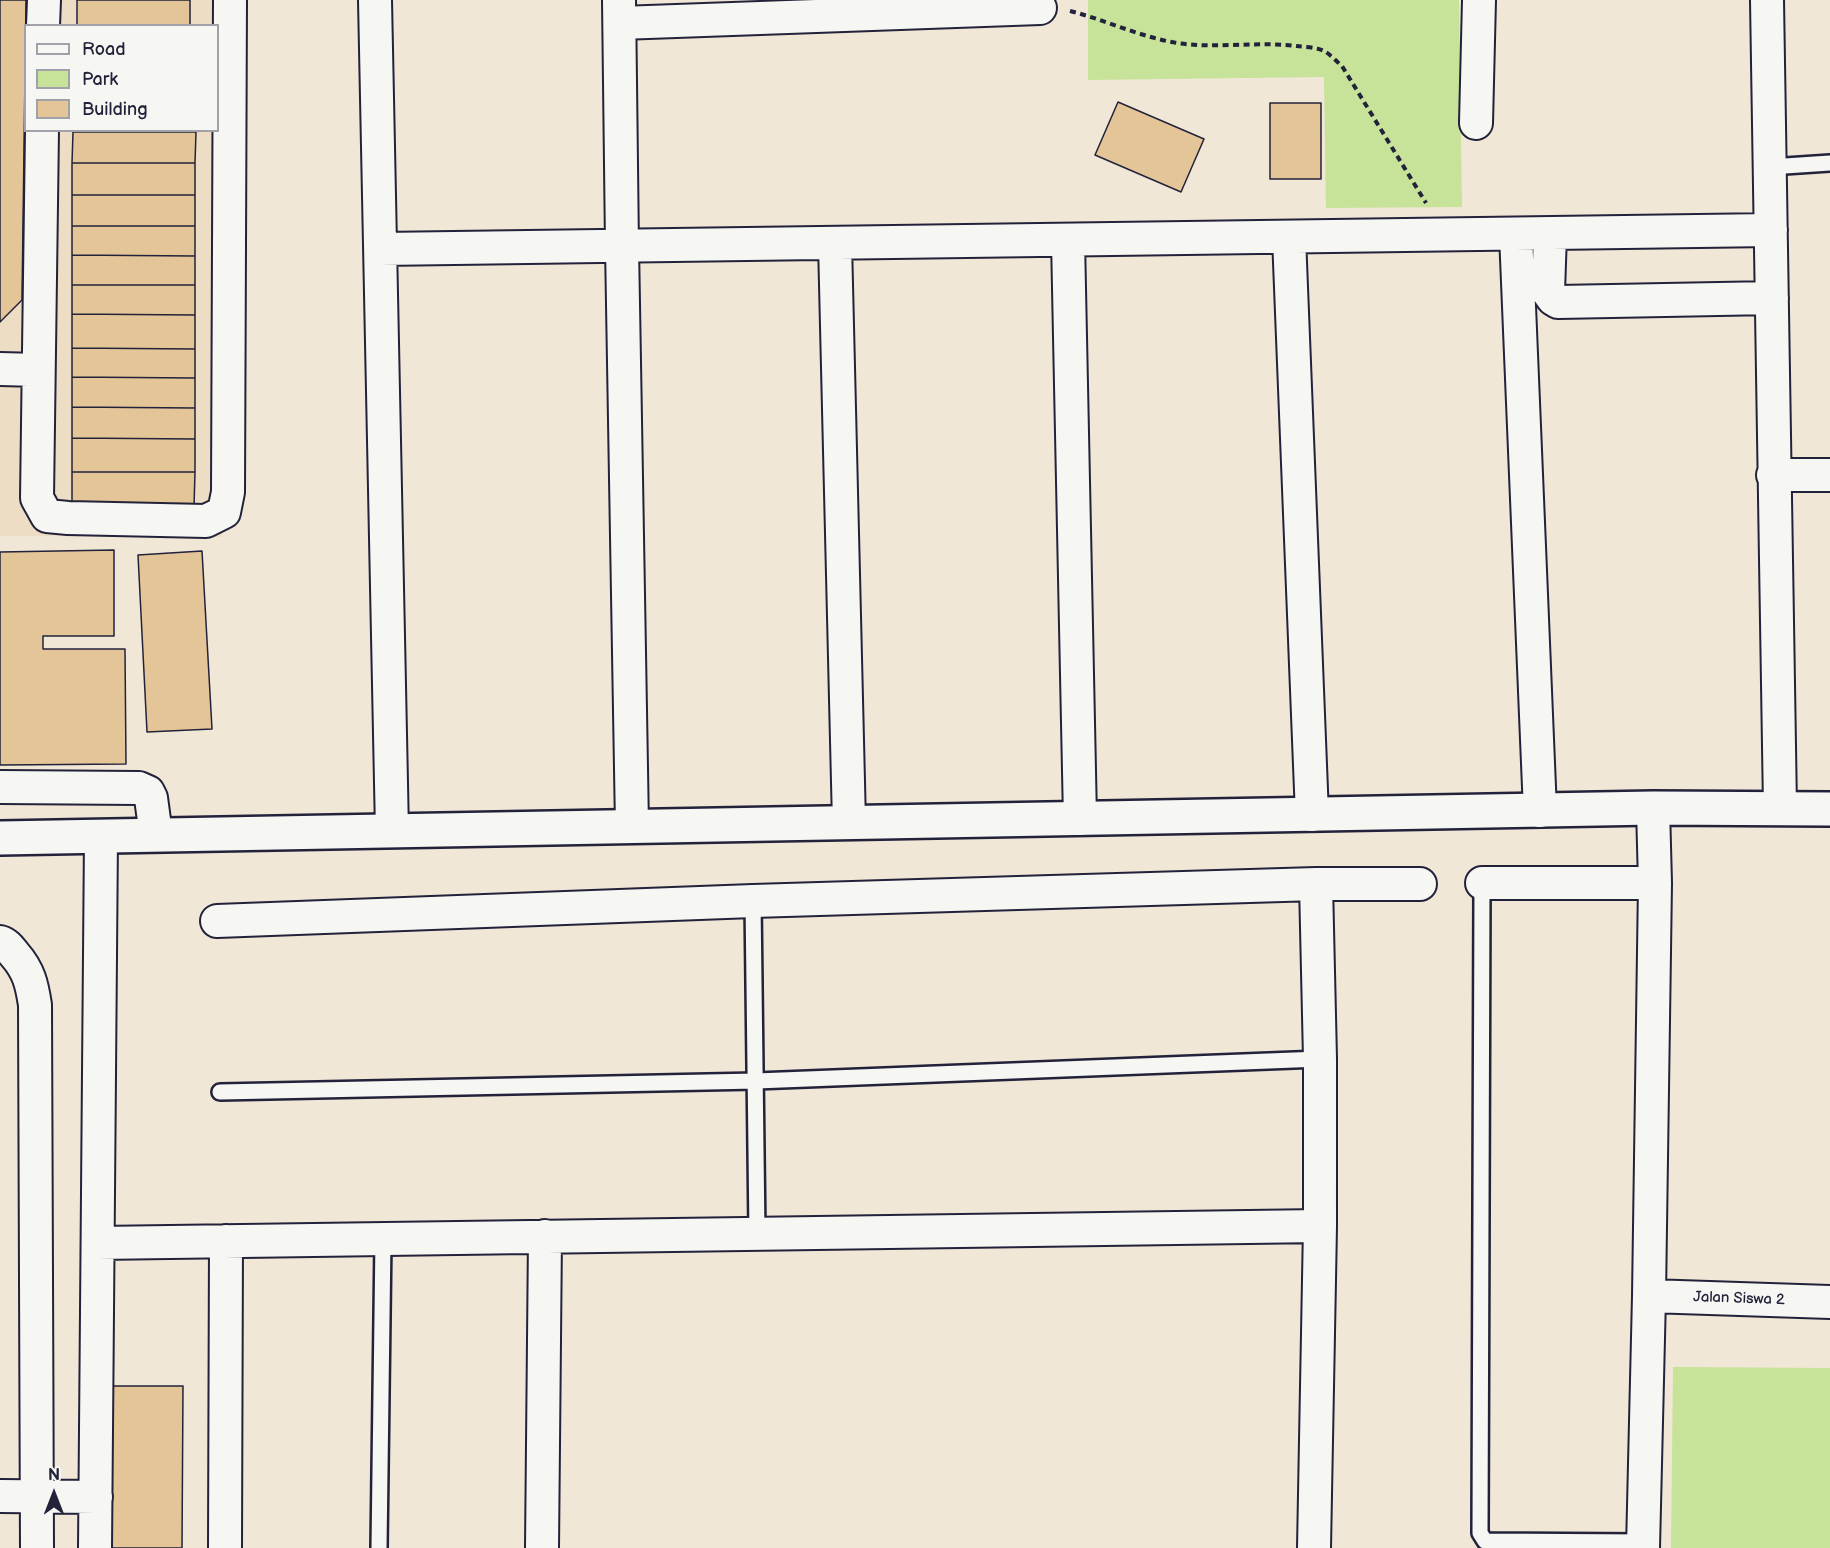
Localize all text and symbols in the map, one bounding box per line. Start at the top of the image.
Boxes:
legend [24,24,219,132]
text: Road [82,39,126,60]
text: Park [82,69,118,90]
text: Building [82,99,148,120]
street label: Jalan Siswa 2 [1693,1288,1785,1310]
north arrow [24,1464,84,1524]
text: N [48,1466,60,1485]

